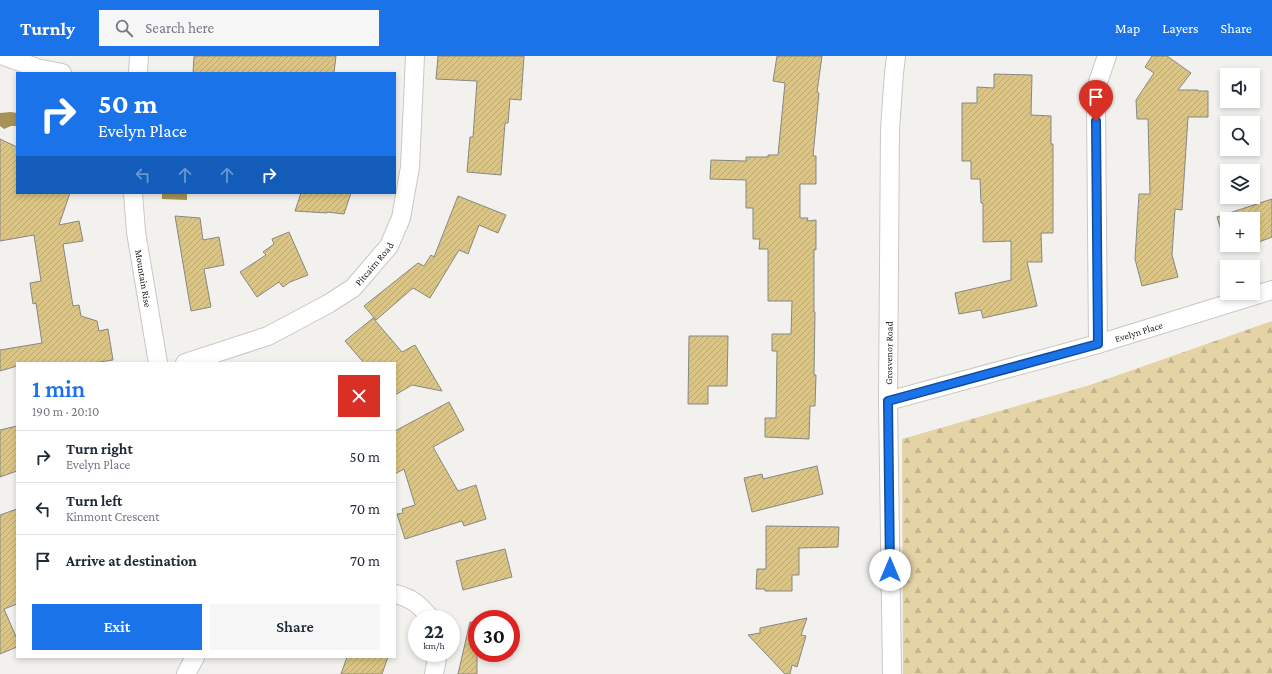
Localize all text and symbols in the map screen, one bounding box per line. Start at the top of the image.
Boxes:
search box [99,10,379,46]
icon: search [113,17,135,39]
text: Turnly [20,18,75,39]
text: Search here [145,20,214,36]
text: Map [1115,20,1140,36]
text: Layers [1162,20,1199,36]
text: Share [1221,20,1252,36]
map controls [1220,68,1260,300]
button: sound [1220,68,1260,108]
pin [1079,80,1113,121]
icon: arrive [1085,86,1107,108]
icon: right [32,88,84,140]
text: 50 m [98,88,158,119]
button: search [1220,116,1260,156]
text: Evelyn Place [98,121,187,141]
icon: left [132,164,154,186]
icon: ahead [174,164,196,186]
icon: ahead [216,164,238,186]
icon: right [258,164,280,186]
button: layers [1220,164,1260,204]
button: + [1220,212,1260,252]
street label: Pitcairn Road [352,240,396,288]
street label: Mountain Rise [134,249,154,308]
button: − [1220,260,1260,300]
street label: Evelyn Place [1113,319,1164,344]
street label: Grosvenor Road [883,320,894,385]
text: 1 min [32,375,85,402]
button: close [338,375,380,417]
text: 190 m · 20:10 [32,404,99,419]
text: Turn right [66,441,133,457]
icon: right [32,446,54,468]
text: 50 m [350,449,380,465]
text: Evelyn Place [66,457,130,472]
text: Turn left [66,493,122,509]
icon: left [32,498,54,520]
text: 70 m [350,501,380,517]
text: Kinmont Crescent [66,509,160,524]
position arrow [869,549,911,591]
icon: arrive [32,550,54,572]
text: Arrive at destination [66,553,197,569]
text: 70 m [350,553,380,569]
button: Exit [32,604,202,650]
button: Share [210,604,380,650]
speed limit sign: 30 [468,610,520,662]
text: 22 [424,620,444,642]
text: km/h [423,640,445,651]

